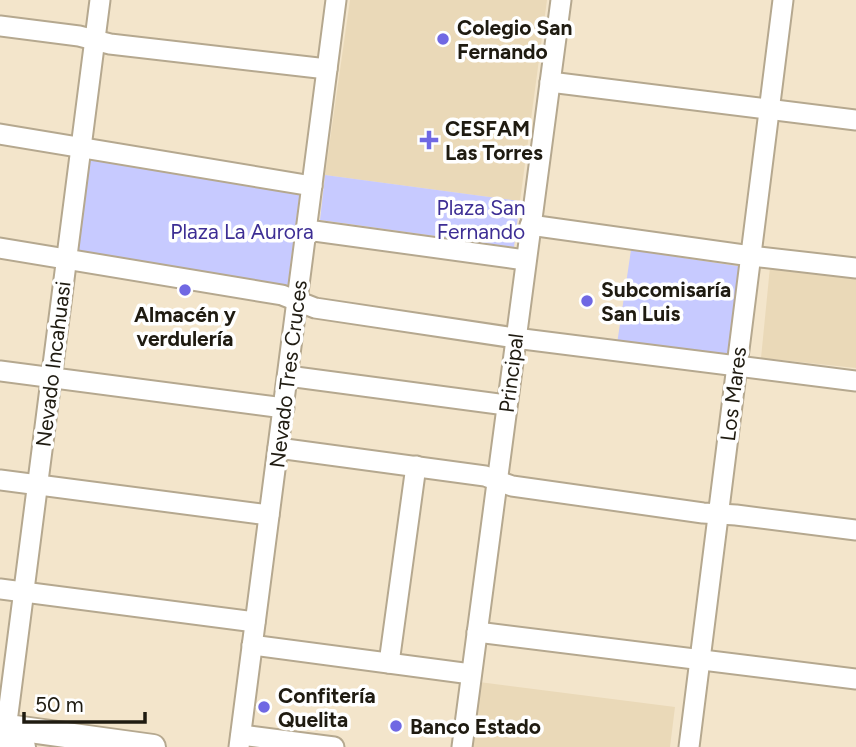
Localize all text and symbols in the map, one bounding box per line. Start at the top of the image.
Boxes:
place label: Colegio San Fernando [457,15,572,64]
marker: Colegio San Fernando [435,31,451,47]
place label: CESFAM Las Torres [445,116,543,165]
marker: CESFAM Las Torres [419,130,439,150]
park label: Plaza San Fernando [436,195,526,244]
park label: Plaza La Aurora [170,219,314,244]
place label: Subcomisaría San Luis [601,277,731,326]
street label: Nevado Tres Cruces [264,279,312,469]
street label: Nevado Incahuasi [30,280,76,448]
marker: Almacén y verdulería [177,282,193,298]
marker: Subcomisaría San Luis [579,293,595,309]
place label: Almacén y verdulería [134,302,237,351]
street label: Principal [494,332,528,414]
street label: Los Mares [715,345,751,443]
scale bar [24,680,145,724]
place label: Confitería Quelita [278,683,376,732]
text: 50 m [35,692,84,717]
marker: Confitería Quelita [256,699,272,715]
place label: Banco Estado [410,714,541,739]
marker: Banco Estado [388,718,404,734]

